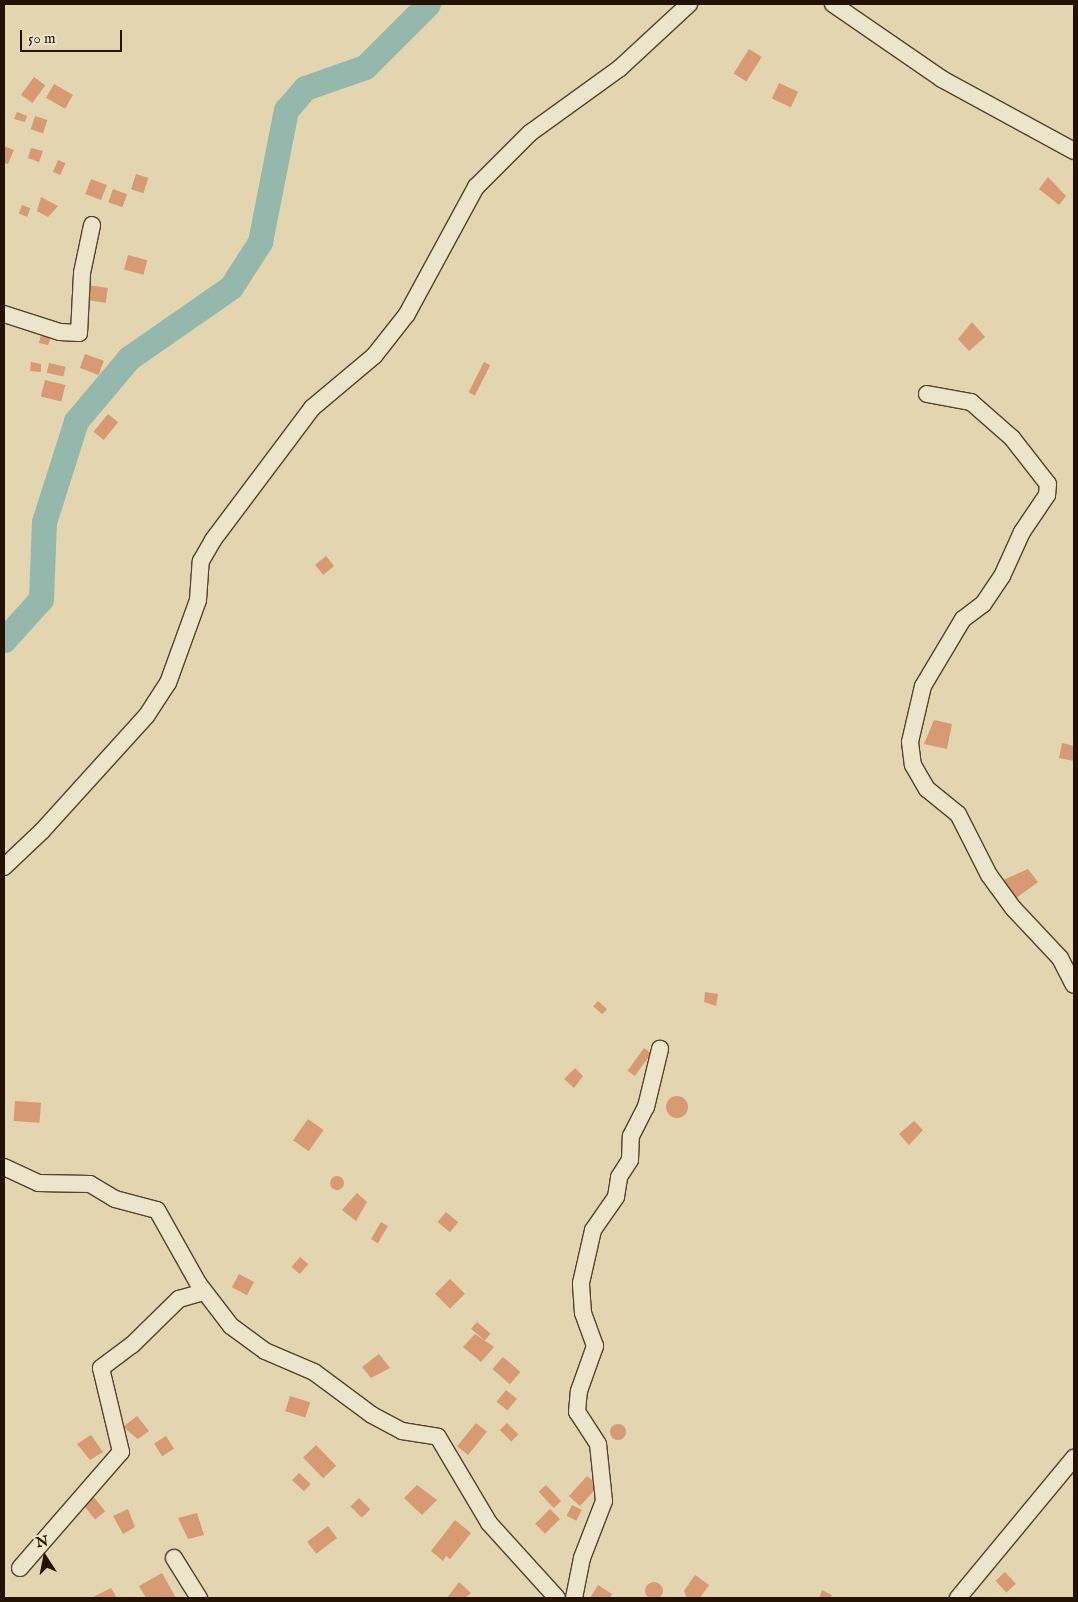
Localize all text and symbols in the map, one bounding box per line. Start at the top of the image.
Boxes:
scale bar [22,20,125,52]
text: 50 m [28,29,56,48]
north arrow [20,1532,70,1582]
text: N [34,1532,50,1552]

